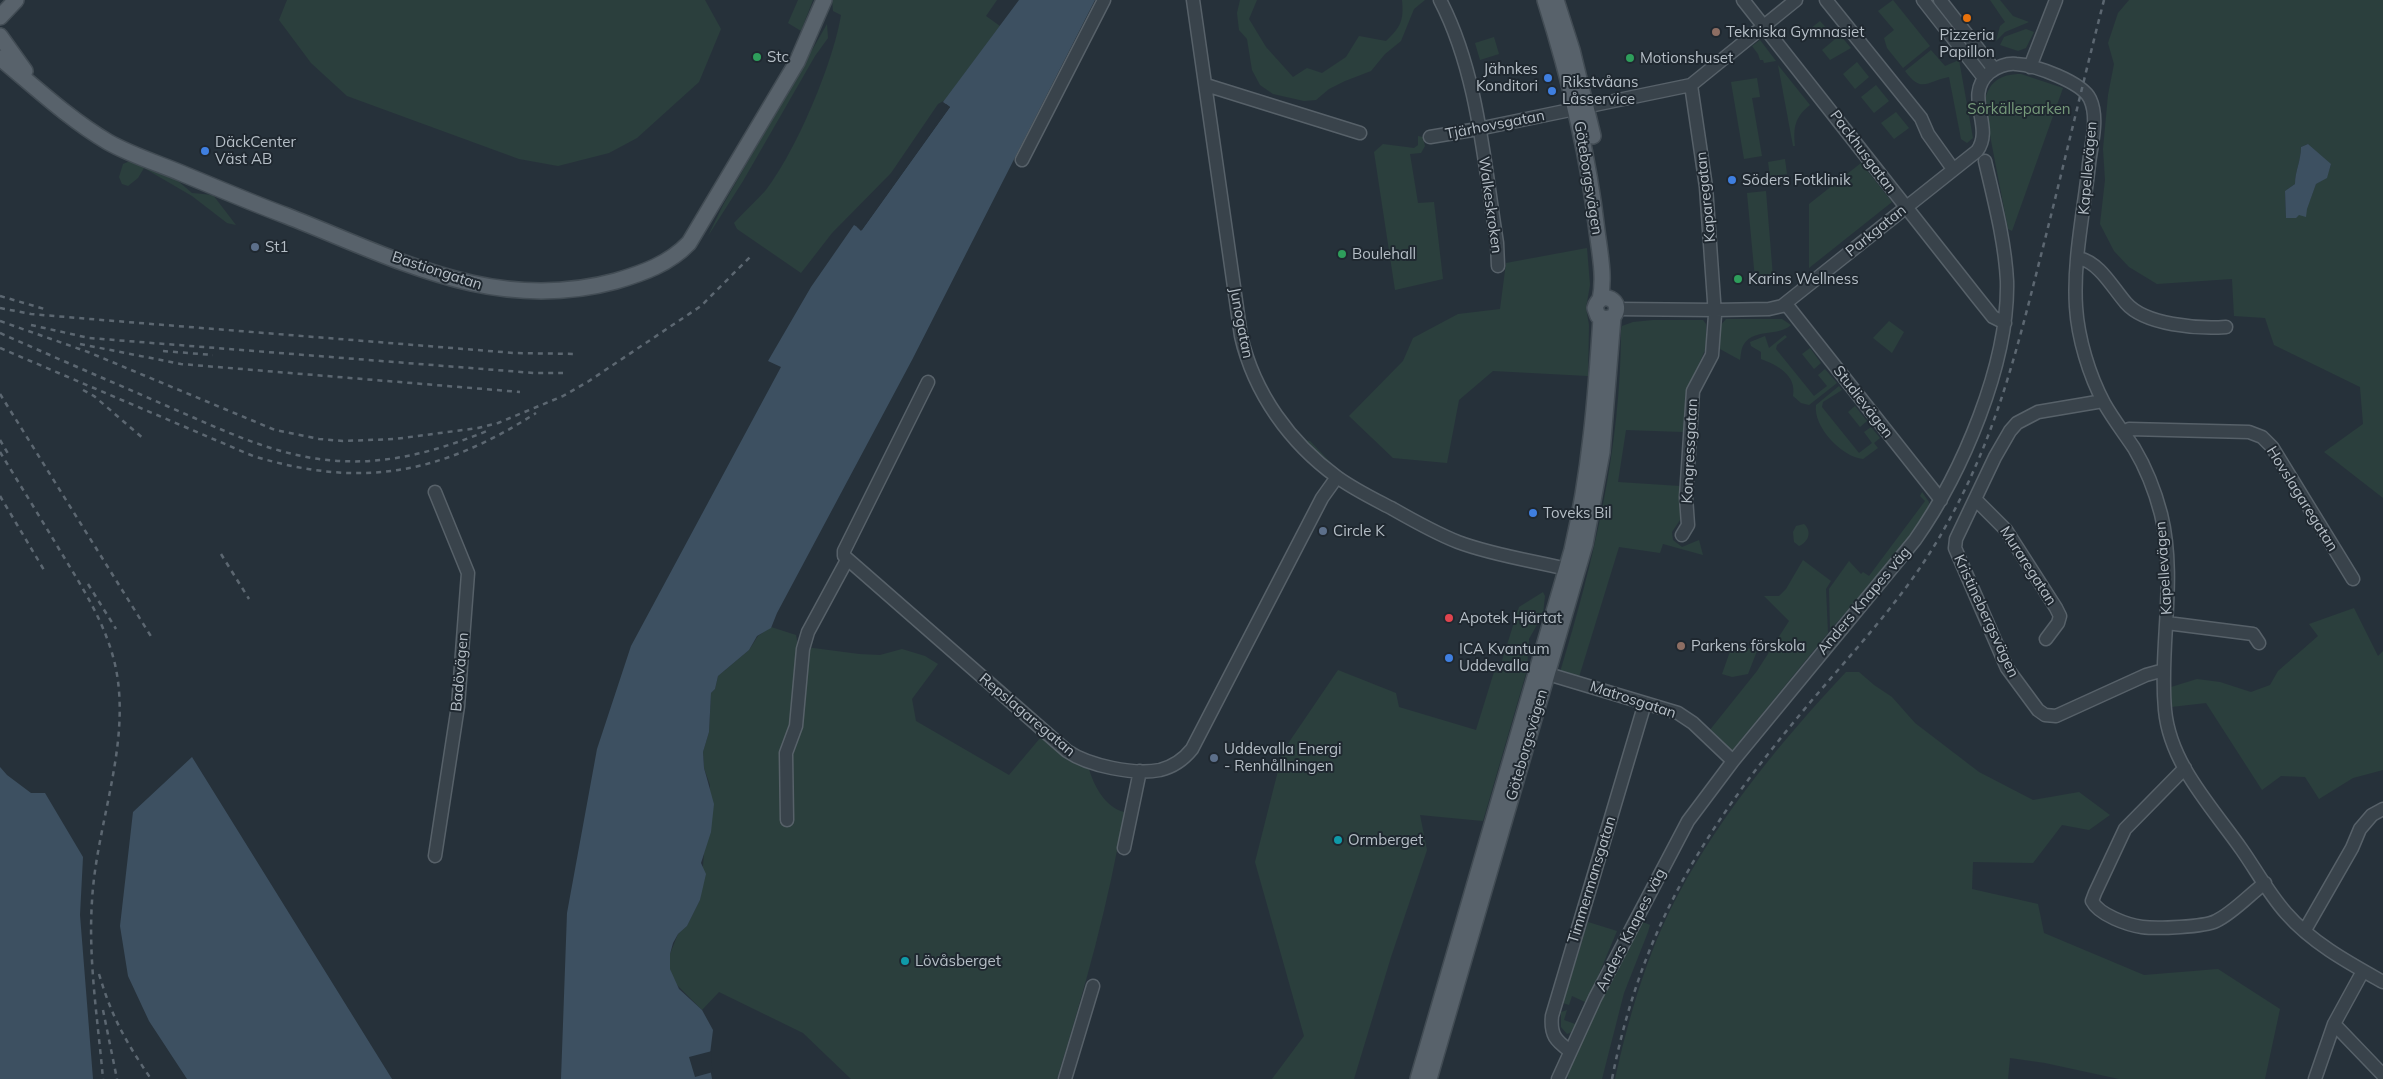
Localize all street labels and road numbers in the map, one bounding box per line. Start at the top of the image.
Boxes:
street label: Tjärhovsgatan [1444,107,1546,143]
street label: Packhusgatan [1826,107,1900,197]
street label: Göteborgsvägen [1570,120,1606,236]
street label: Kapellevägen [2075,120,2101,216]
street label: Kaparegatan [1692,151,1720,243]
street label: Walkeskroken [1474,155,1506,255]
street label: Parkgatan [1842,201,1910,261]
street label: Bastiongatan [390,248,484,294]
street label: Junogatan [1225,286,1257,360]
street label: Studievägen [1829,362,1897,442]
street label: Kongressgatan [1678,398,1702,504]
street label: Hovslagaregatan [2262,443,2342,555]
street label: Kapellevägen [2152,521,2176,615]
street label: Muraregatan [1996,523,2060,609]
street label: Anders Knapes väg [1814,543,1914,659]
street label: Kristinebergsvägen [1950,552,2022,680]
street label: Badövägen [448,632,472,712]
street label: Repslagaregatan [975,670,1079,760]
street label: Matrosgatan [1588,678,1678,722]
street label: Göteborgsvägen [1502,687,1552,803]
street label: Timmermansgatan [1564,814,1620,946]
street label: Anders Knapes väg [1592,866,1670,994]

